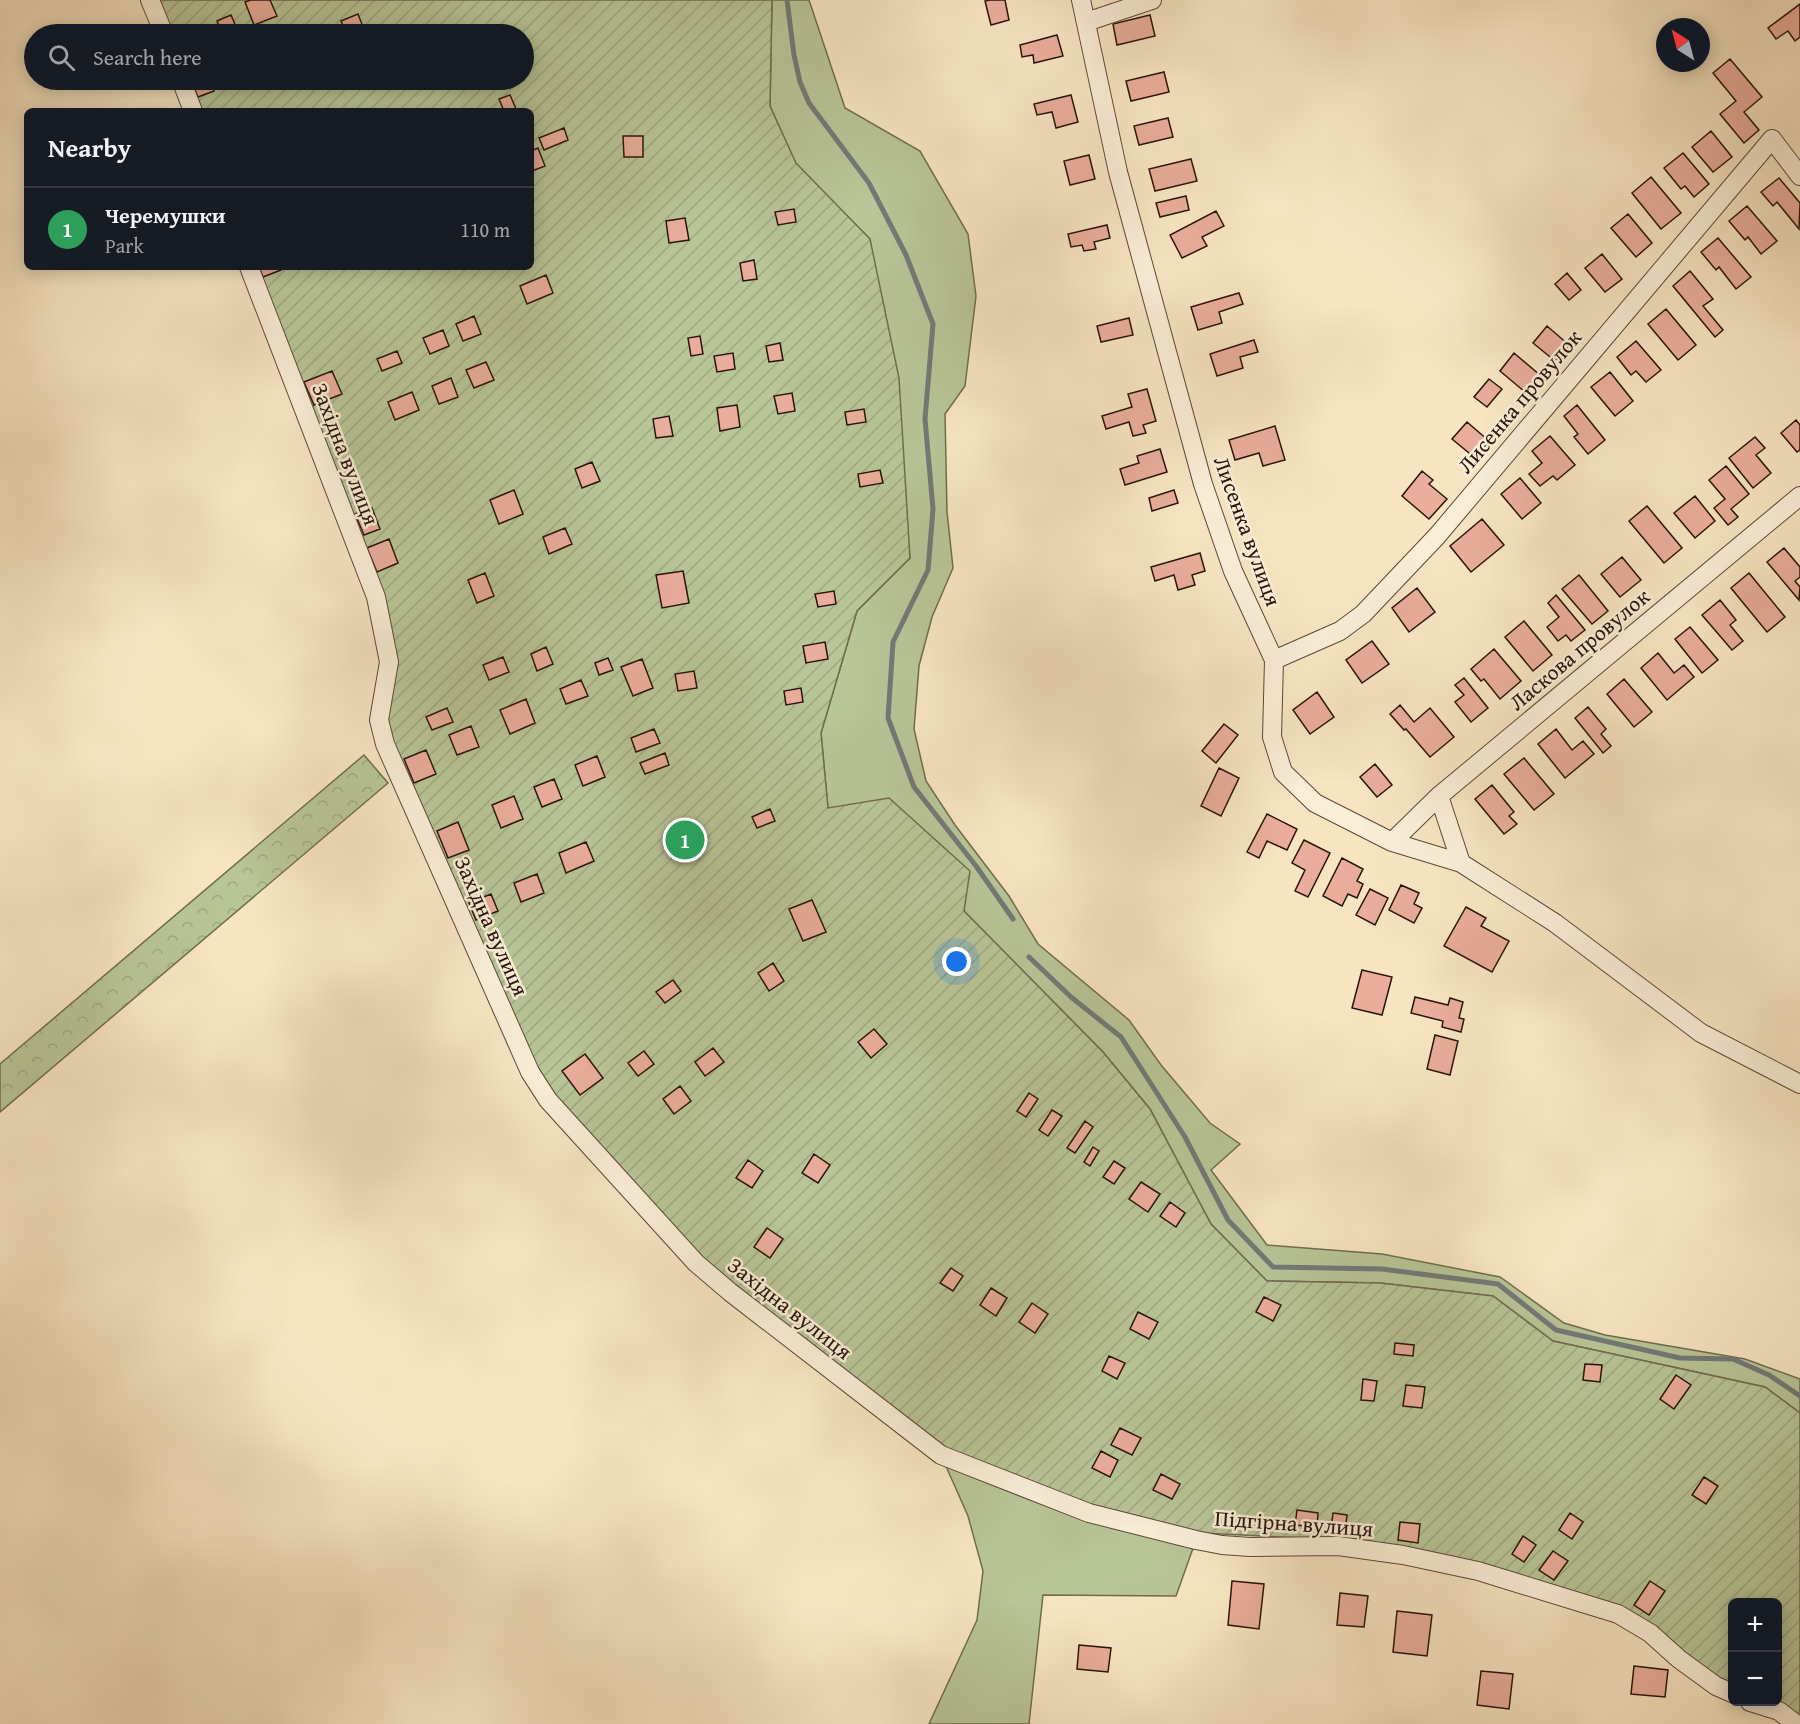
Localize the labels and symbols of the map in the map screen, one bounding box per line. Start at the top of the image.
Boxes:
north arrow [1656,18,1710,72]
street label: Лисенка провулок [1449,322,1589,480]
street label: Західна вулиця [304,378,388,530]
street label: Лисенка вулиця [1206,452,1290,610]
street label: Ласкова провулок [1502,580,1657,718]
pin: 1 [666,818,704,862]
street label: Західна вулиця [447,851,537,1001]
your location [942,947,971,976]
street label: Західна вулиця [721,1249,859,1367]
street label: Підгірна вулиця [1214,1502,1374,1544]

